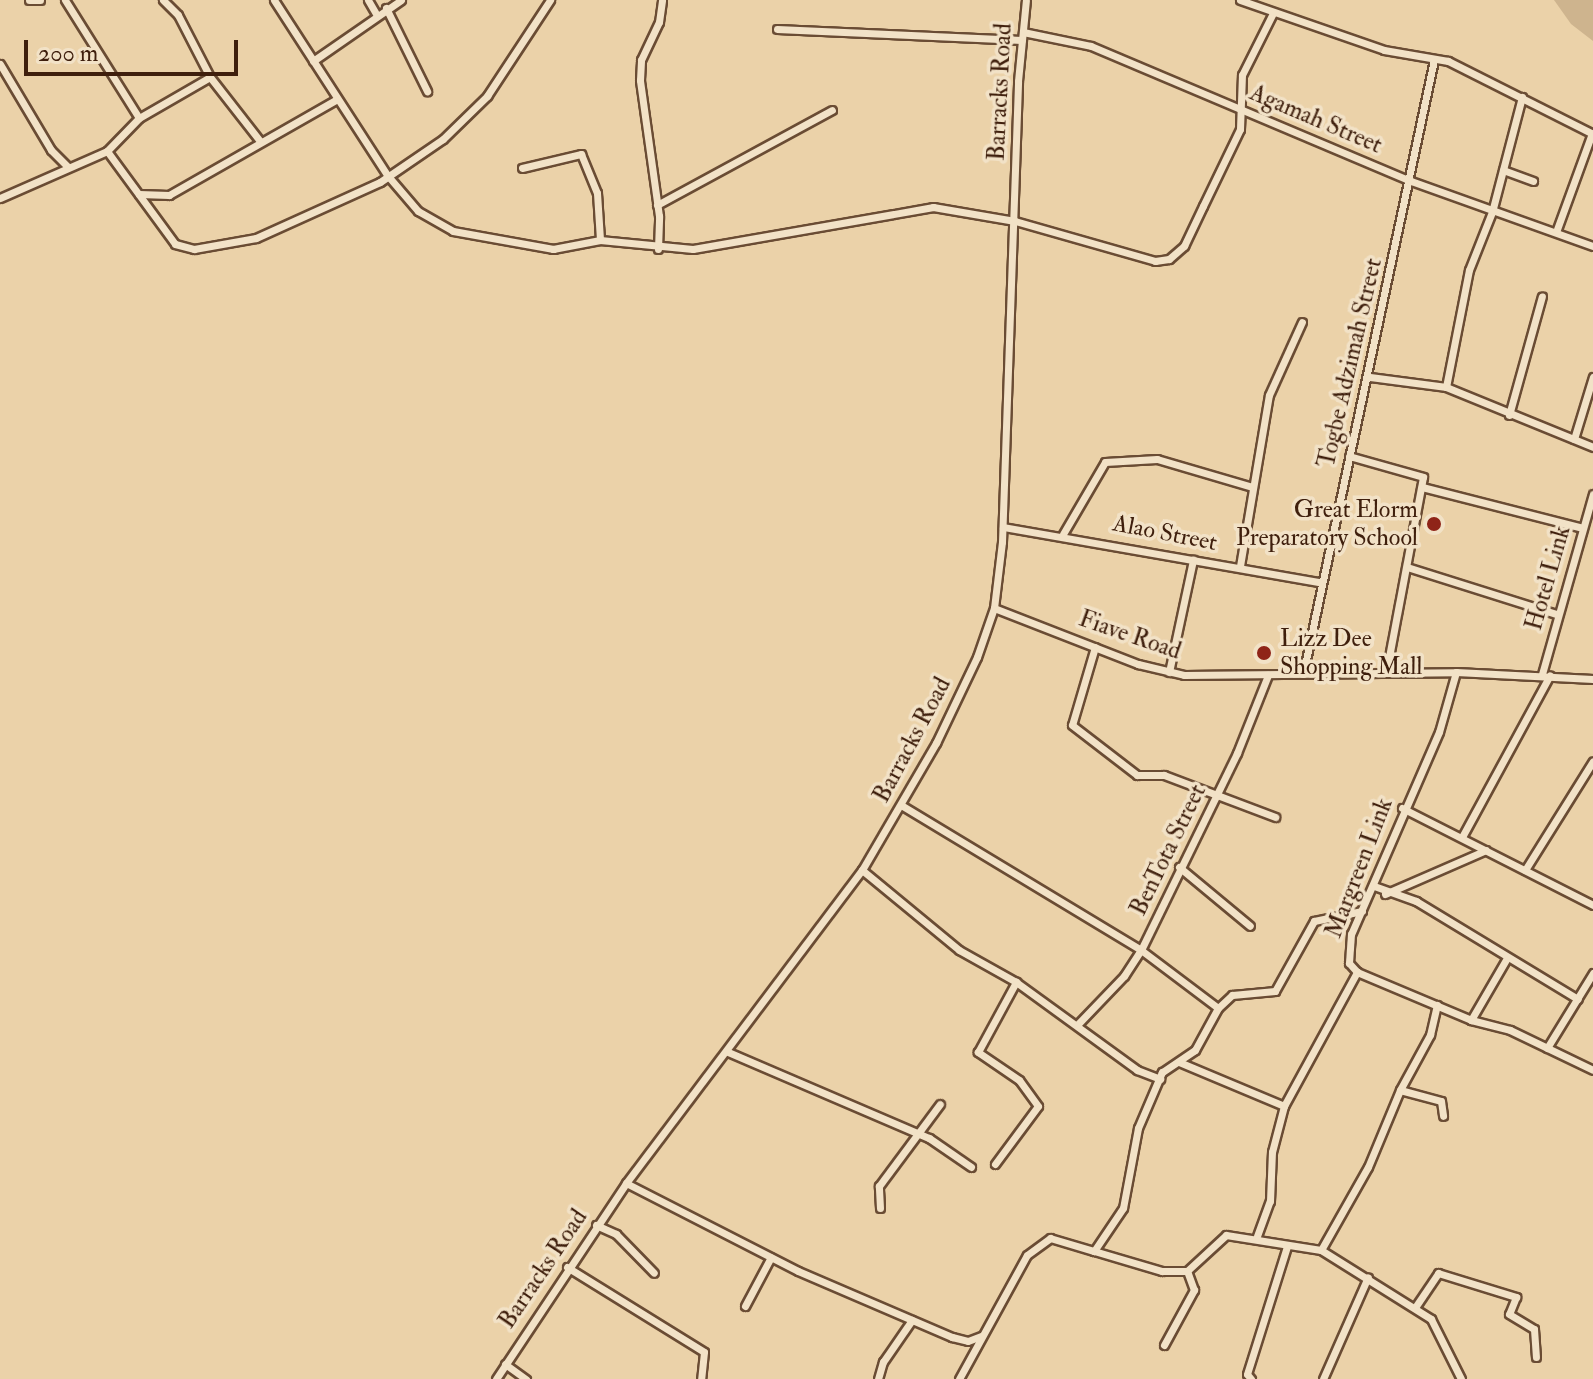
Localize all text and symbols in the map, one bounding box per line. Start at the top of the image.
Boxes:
street label: Barracks Road [982,22,1018,162]
scale bar [28,24,242,74]
text: 200 m [38,38,98,69]
street label: Agamah Street [1246,78,1386,160]
street label: Togbe Adzimah Street [1312,256,1388,470]
place label: Great Elorm Preparatory School [1236,496,1418,552]
street label: Alao Street [1110,509,1220,557]
marker: Great Elorm Preparatory School [1425,515,1443,533]
street label: Hotel Link [1519,522,1577,634]
street label: Fiave Road [1075,604,1185,666]
place label: Lizz Dee Shopping Mall [1280,625,1423,681]
marker: Lizz Dee Shopping Mall [1255,644,1273,662]
street label: Barracks Road [867,672,957,808]
street label: BenTota Street [1124,780,1212,920]
street label: Margreen Link [1319,794,1399,942]
street label: Barracks Road [493,1204,593,1334]

